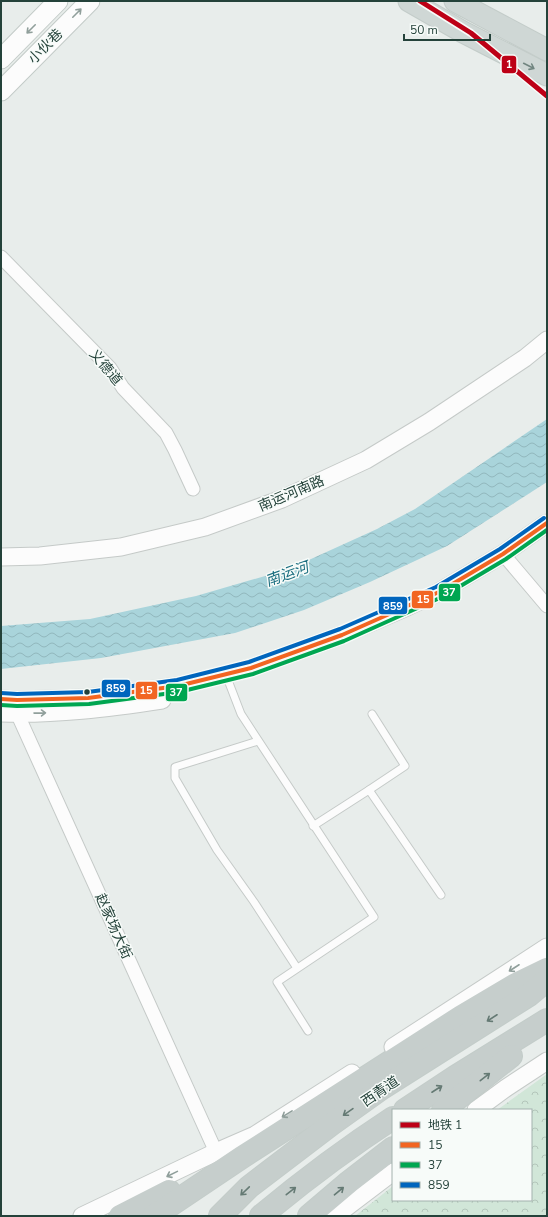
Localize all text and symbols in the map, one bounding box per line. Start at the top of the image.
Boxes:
one-way arrow [73,8,82,18]
scale bar [404,16,490,42]
text: 50 m [410,22,438,38]
one-way arrow [26,24,36,34]
street label: 小伙巷 [24,25,67,68]
line badge: 1 [501,55,517,74]
text: 1 [506,57,512,72]
one-way arrow [523,63,535,70]
street label: 义德道 [85,345,126,390]
street label: 南运河南路 [255,471,327,516]
water label: 南运河 [262,556,314,591]
line badge: 37 [438,583,461,602]
text: 37 [442,585,456,600]
line badge: 15 [411,590,434,609]
text: 15 [416,592,430,607]
line badge: 859 [378,596,408,615]
text: 859 [383,599,403,614]
line badge: 859 [101,679,131,698]
text: 859 [106,681,126,696]
line badge: 15 [135,681,158,700]
text: 15 [139,683,153,698]
line badge: 37 [165,683,188,702]
text: 37 [169,685,183,700]
unlabelled marker [82,687,92,697]
one-way arrow [33,709,46,717]
street label: 赵家场大街 [90,889,136,962]
one-way arrow [509,964,520,972]
one-way arrow [486,1015,498,1023]
street label: 西青道 [358,1072,403,1111]
one-way arrow [479,1073,490,1082]
one-way arrow [431,1084,443,1092]
one-way arrow [343,1108,354,1116]
legend [392,1109,532,1201]
one-way arrow [281,1111,293,1119]
text: 地铁 1 [428,1117,462,1133]
text: 15 [428,1137,442,1153]
text: 37 [428,1157,442,1173]
one-way arrow [166,1170,178,1178]
text: 859 [428,1177,450,1193]
one-way arrow [240,1186,250,1196]
one-way arrow [334,1186,344,1195]
one-way arrow [285,1187,296,1195]

